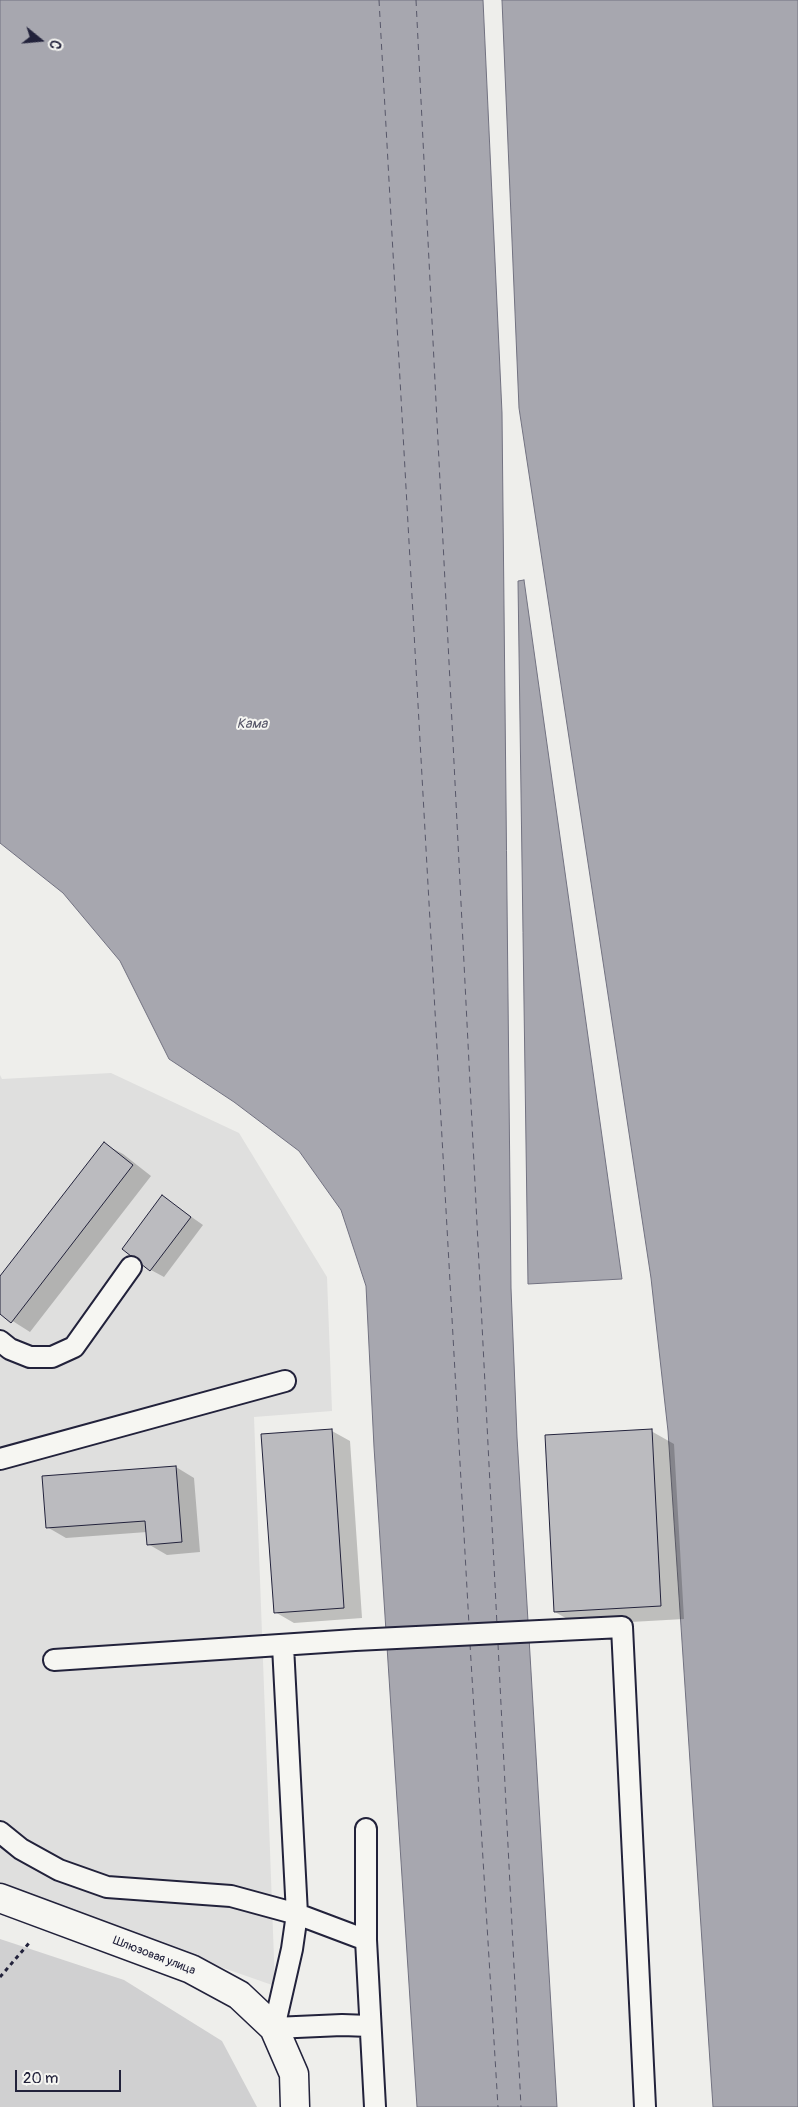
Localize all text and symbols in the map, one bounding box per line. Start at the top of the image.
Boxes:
north arrow [15,15,65,65]
text: С [45,38,64,51]
water label: Кама [237,716,267,732]
street label: Шлюзовая улица [111,1934,197,1978]
scale bar [18,2060,124,2092]
text: 20 m [23,2069,58,2088]

